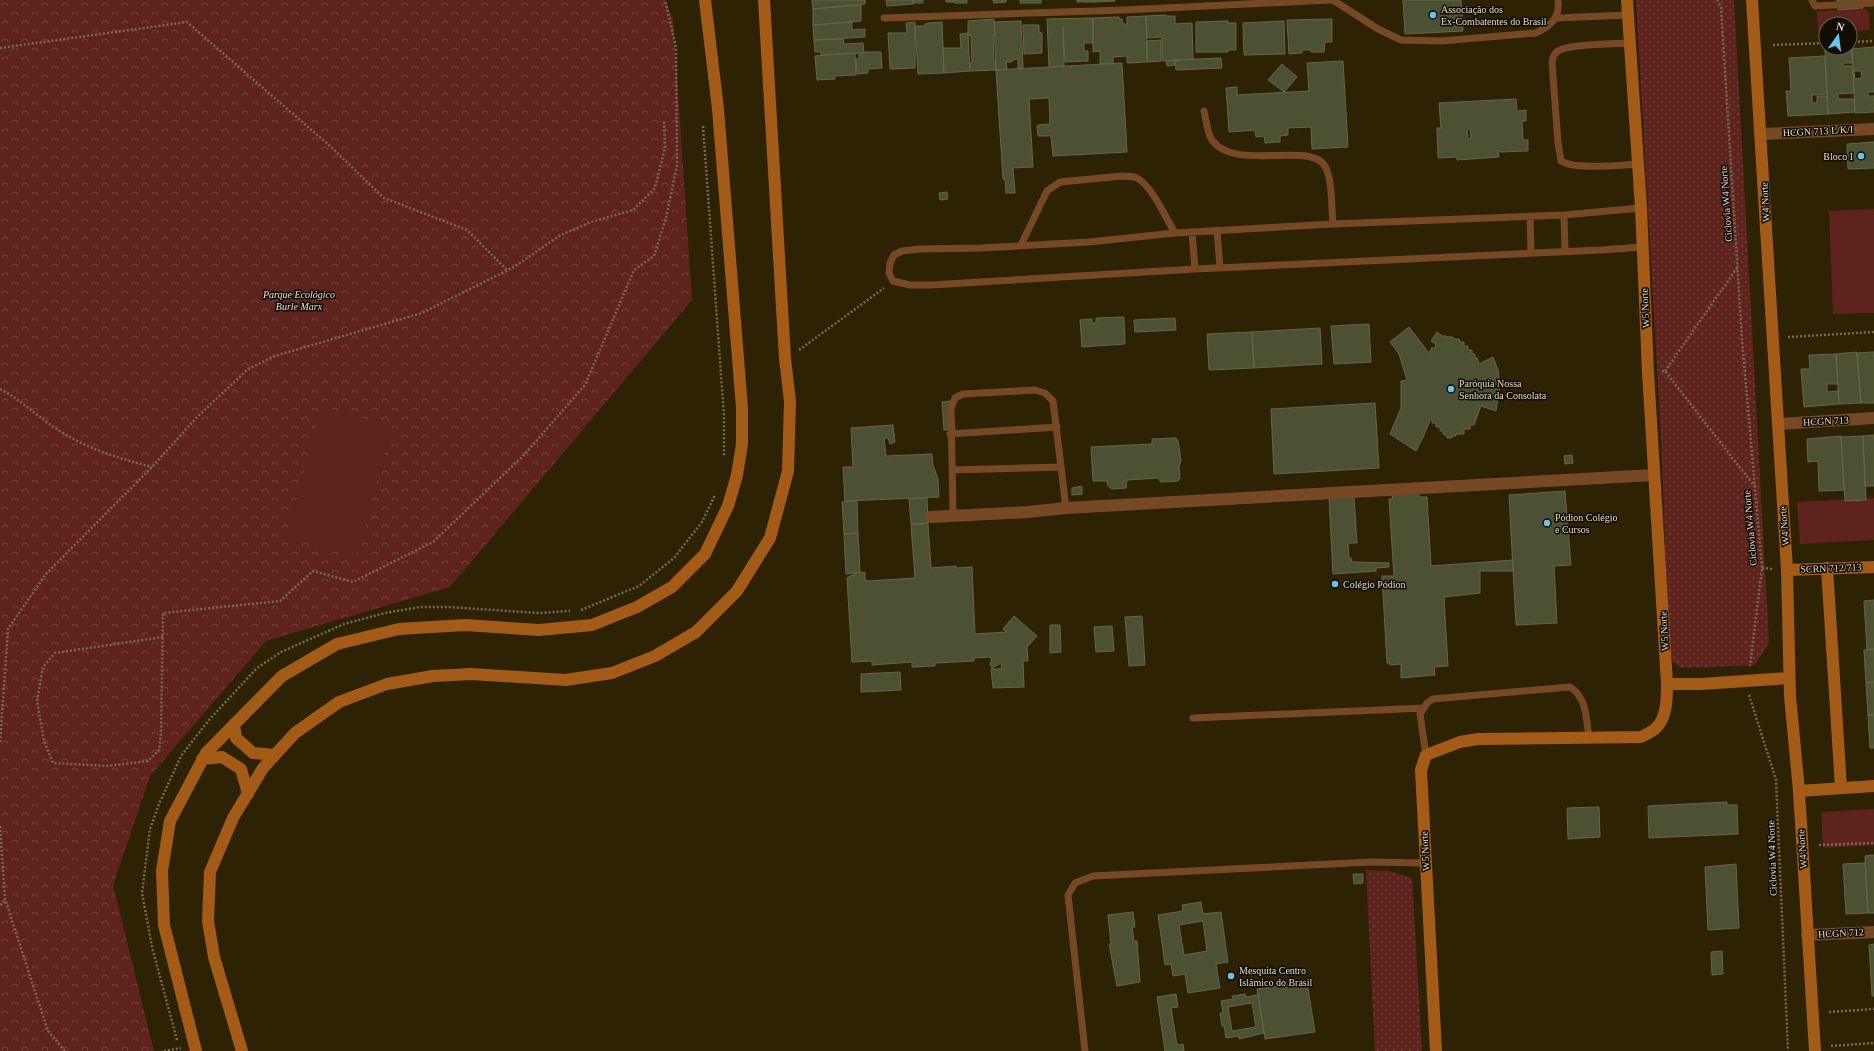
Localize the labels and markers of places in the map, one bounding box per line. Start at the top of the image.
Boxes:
place label: Associação dos Ex-Combatentes do Brasil [1441,4,1547,27]
marker: Associação dos Ex-Combatentes do Brasil [1428,10,1438,20]
place label: Bloco I [1823,151,1853,162]
marker: Bloco I [1856,151,1866,161]
place label: Paróquia Nossa Senhora da Consolata [1459,378,1547,401]
marker: Paróquia Nossa Senhora da Consolata [1446,384,1456,394]
place label: Pódion Colégio e Cursos [1555,512,1618,535]
marker: Pódion Colégio e Cursos [1542,518,1552,528]
marker: Colégio Pódion [1330,579,1340,589]
place label: Colégio Pódion [1343,579,1406,590]
place label: Mesquita Centro Islâmico do Brasil [1239,965,1313,988]
marker: Mesquita Centro Islâmico do Brasil [1226,971,1236,981]

